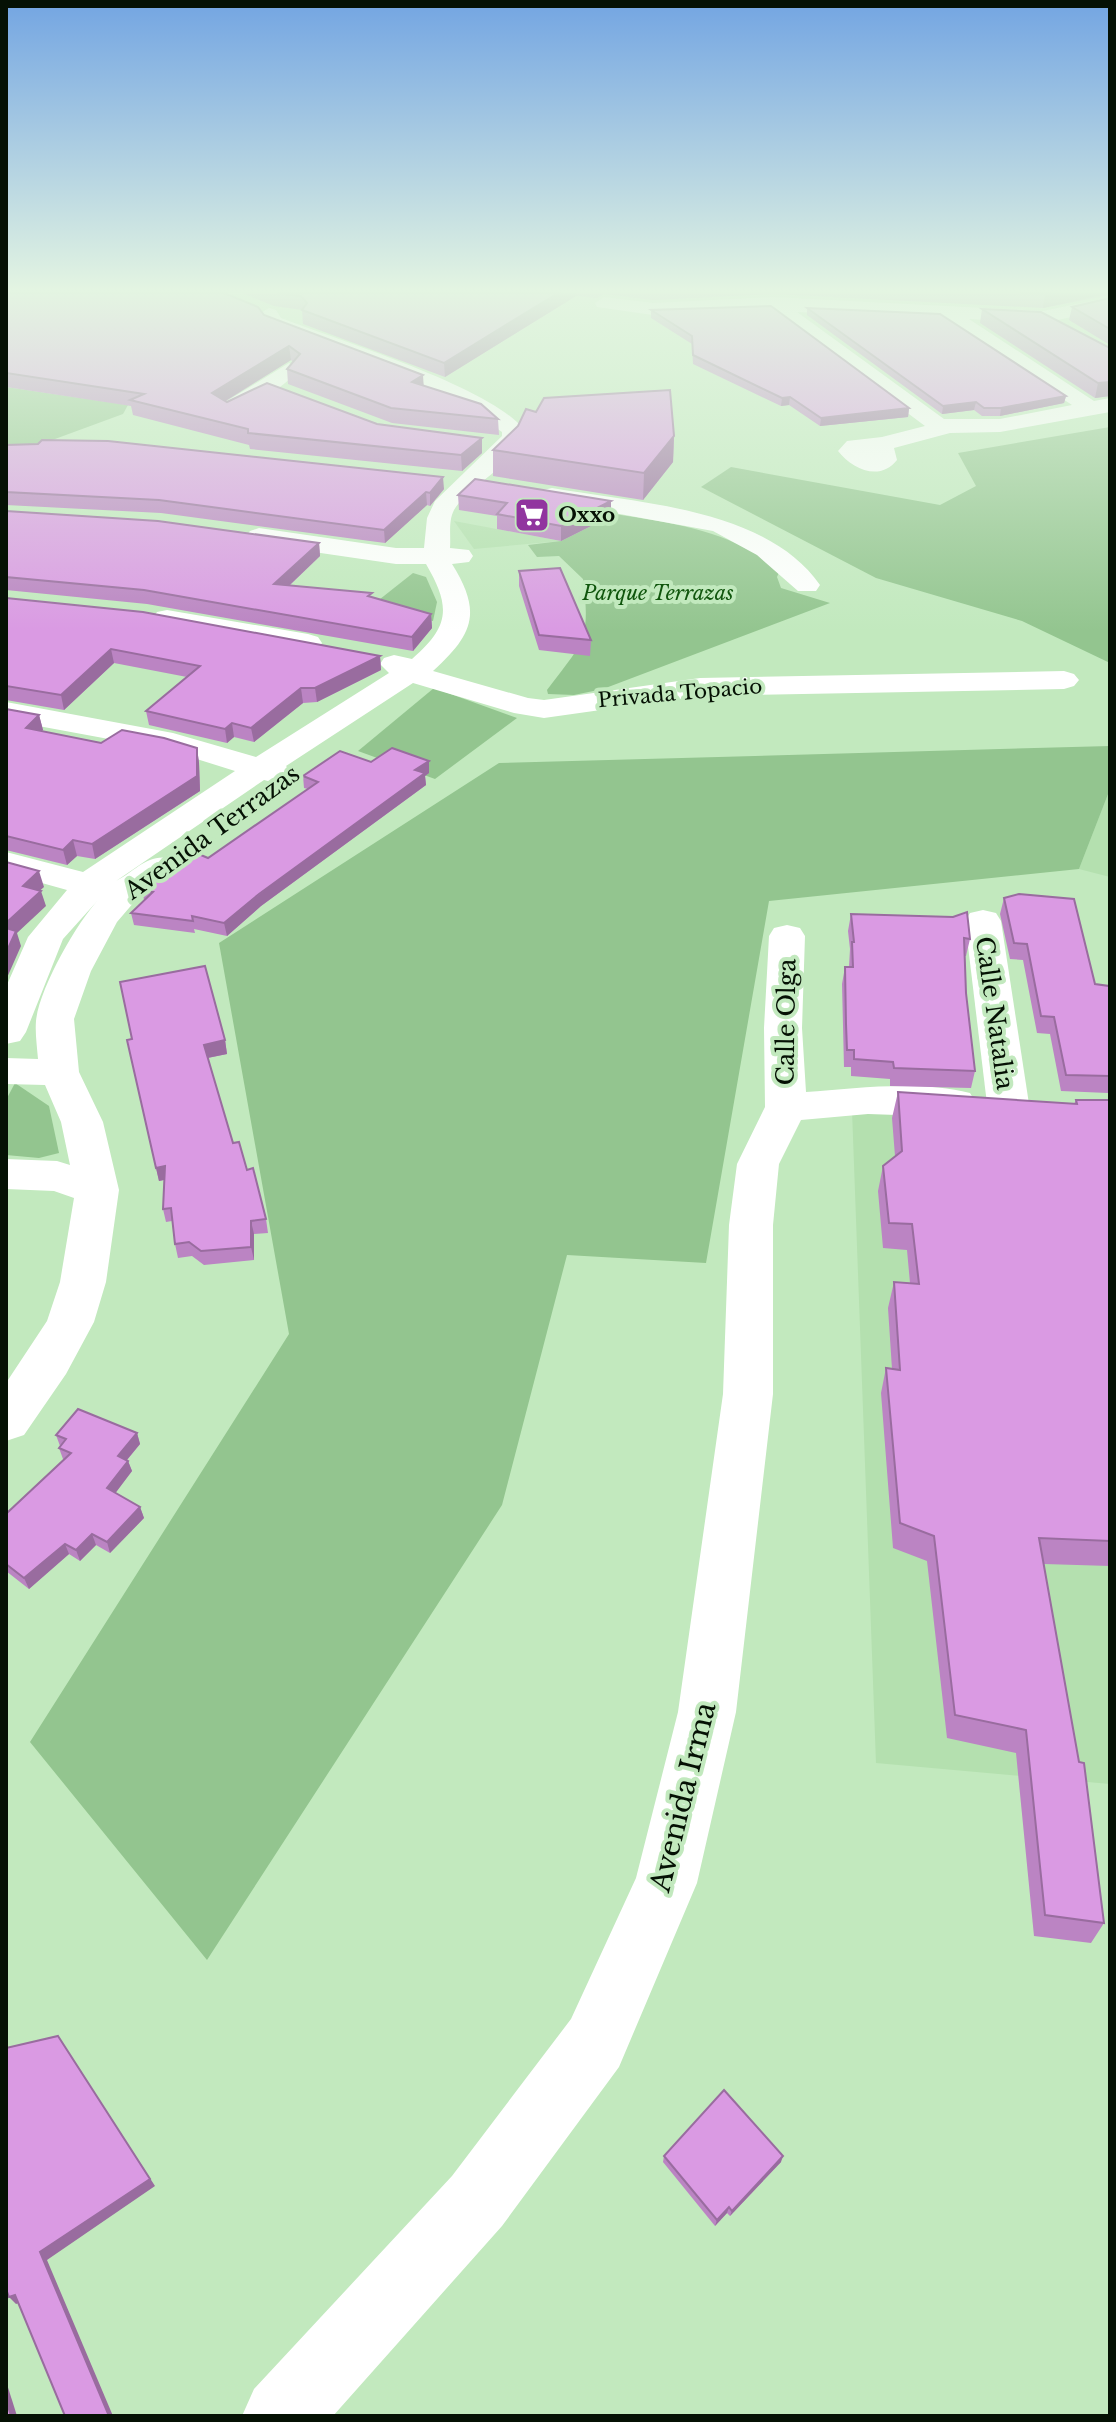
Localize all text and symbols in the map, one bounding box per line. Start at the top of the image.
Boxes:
supermarket icon: Oxxo [513,496,551,534]
place label: Oxxo [558,503,615,527]
park label: Parque Terrazas [581,581,734,605]
street label: Privada Topacio [597,674,763,712]
street label: Avenida Terrazas [118,759,305,906]
street label: Calle Natalia [970,934,1020,1092]
street label: Calle Olga [770,958,802,1086]
street label: Avenida Irma [642,1698,724,1896]

